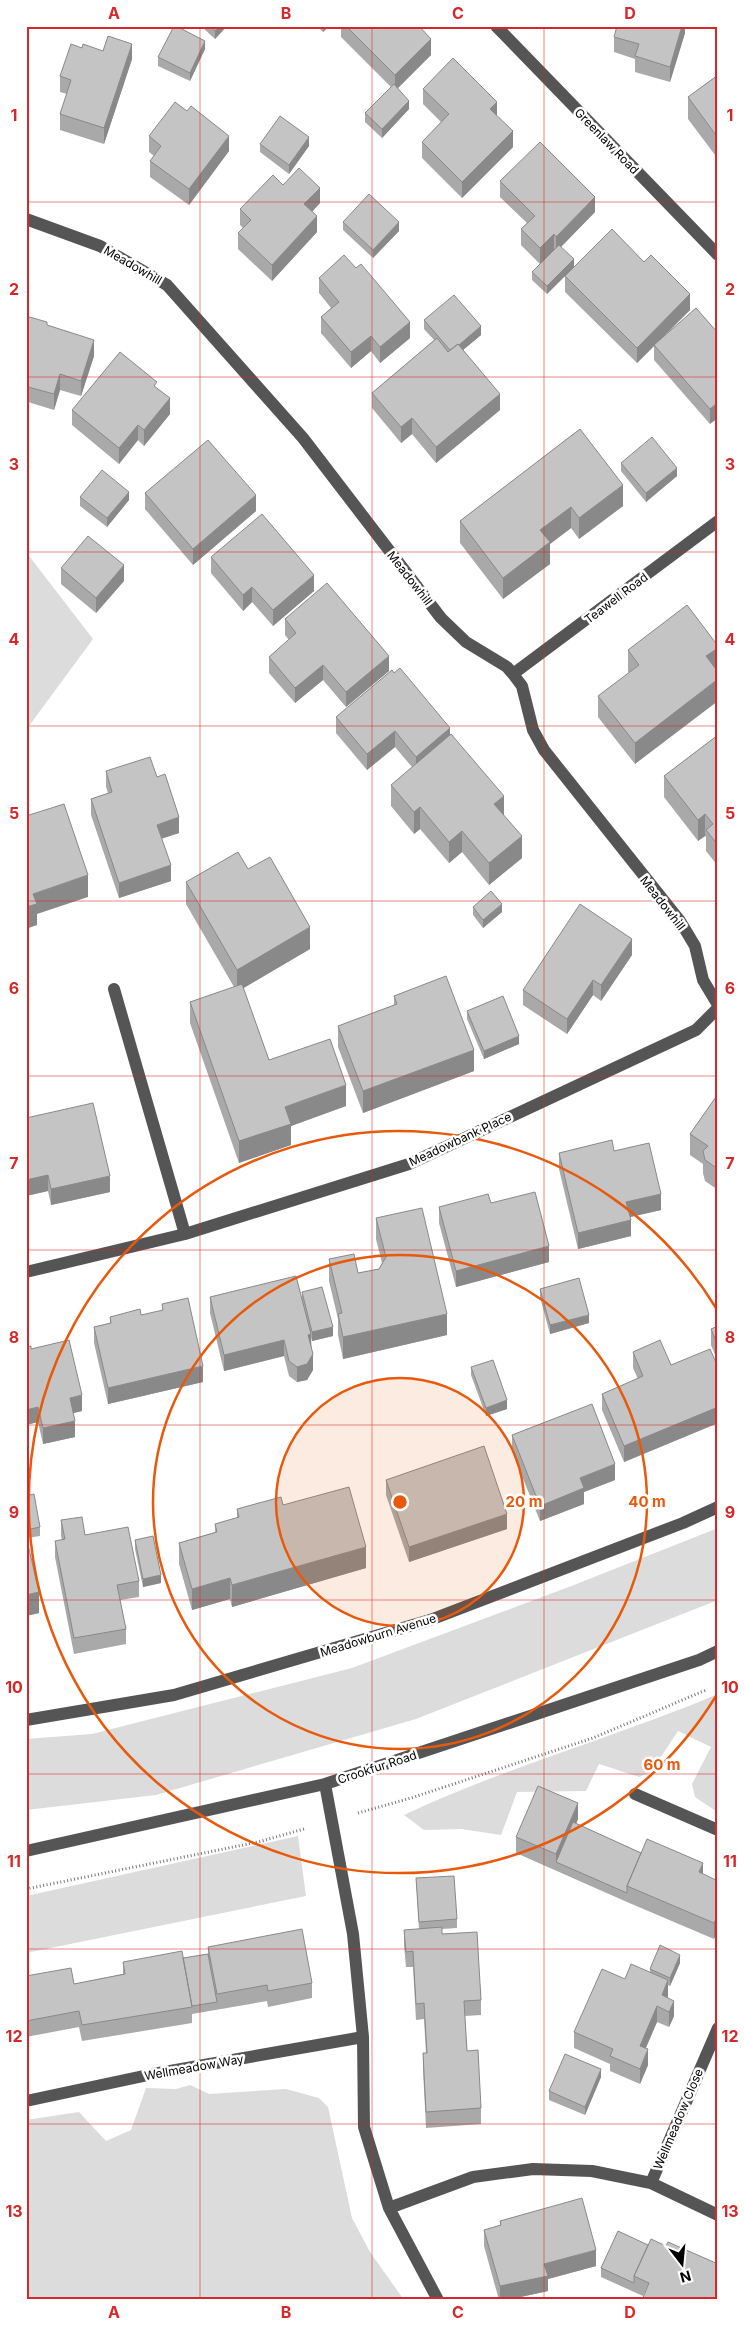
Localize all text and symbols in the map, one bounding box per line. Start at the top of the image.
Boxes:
text: A [108,3,120,23]
text: B [281,3,291,23]
text: C [452,3,464,23]
text: D [624,3,636,23]
text: 1 [11,105,17,125]
street label: Greenlaw Road [572,105,642,177]
text: 1 [727,105,733,125]
street label: Meadowhill [101,242,165,288]
text: 2 [9,279,19,299]
text: 2 [725,279,735,299]
text: 3 [9,454,19,474]
text: 3 [725,454,735,474]
street label: Meadowhill [384,548,436,608]
street label: Teawell Road [581,569,651,627]
text: 4 [9,629,20,649]
text: 4 [725,629,736,649]
text: 5 [9,803,19,823]
text: 5 [725,803,735,823]
street label: Meadowhill [637,873,689,933]
text: 6 [9,978,19,998]
text: 6 [725,978,735,998]
street label: Meadowbank Place [406,1109,514,1169]
text: 7 [9,1153,19,1173]
text: 7 [725,1153,735,1173]
text: 8 [9,1327,19,1347]
text: 8 [725,1327,735,1347]
text: 20 m [506,1492,542,1511]
text: 40 m [628,1492,666,1511]
centre of rings [391,1493,409,1511]
text: 9 [9,1502,19,1522]
text: 9 [725,1502,735,1522]
street label: Meadowburn Avenue [318,1610,438,1660]
text: 10 [5,1677,23,1697]
text: 10 [721,1677,739,1697]
street label: Crookfur Road [335,1747,419,1787]
text: 60 m [643,1755,681,1774]
text: 11 [7,1851,21,1871]
text: 11 [723,1851,737,1871]
text: 12 [6,2026,22,2046]
text: 12 [722,2026,738,2046]
street label: Wellmeadow Way [143,2051,245,2083]
street label: Wellmeadow Close [650,2066,706,2172]
text: 13 [5,2201,23,2221]
text: 13 [721,2201,739,2221]
north arrow [656,2238,706,2288]
text: N [678,2267,693,2287]
text: A [108,2302,120,2322]
text: B [281,2302,291,2322]
text: C [452,2302,464,2322]
text: D [624,2302,636,2322]

